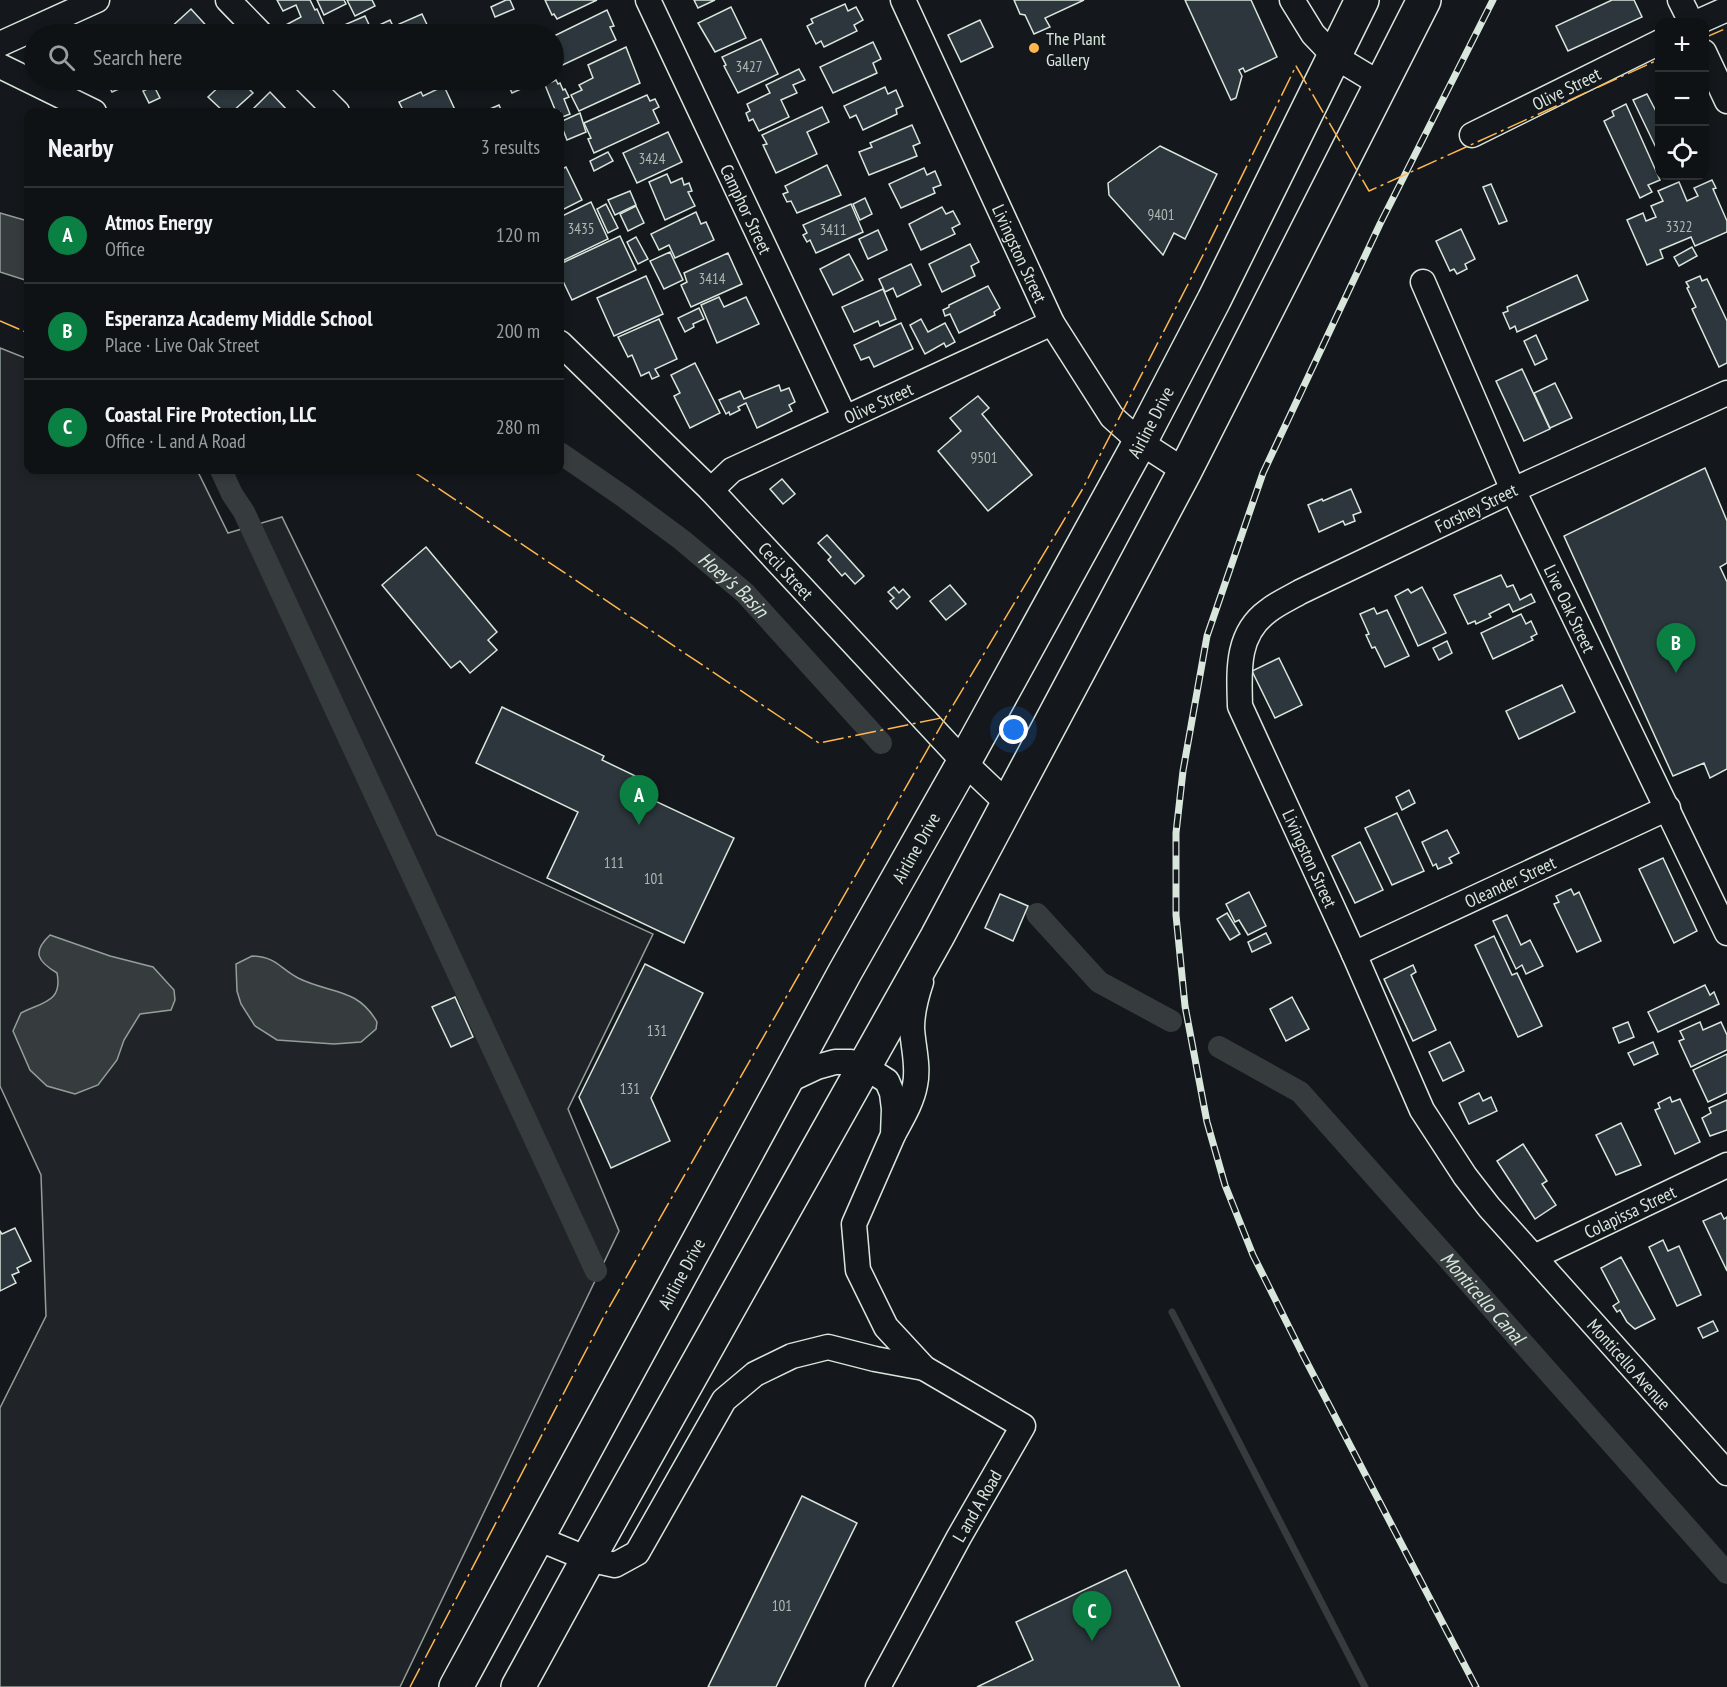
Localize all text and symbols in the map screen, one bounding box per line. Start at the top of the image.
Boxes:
map controls [1655,18,1709,180]
button: + [1655,18,1709,72]
search box [24,24,564,90]
place label: The Plant Gallery [1046,27,1106,71]
icon: search [45,41,78,74]
marker: The Plant Gallery [1027,41,1041,55]
text: Search here [93,43,182,71]
house number: 3427 [735,57,763,76]
street label: Olive Street [1528,62,1604,115]
button: − [1655,72,1709,126]
button: locate [1655,126,1709,180]
text: Nearby [48,131,113,164]
text: 3 results [481,134,540,160]
house number: 3424 [638,149,666,168]
street label: Camphor Street [715,160,777,258]
street label: Livingston Street [987,201,1052,306]
house number: 9401 [1147,205,1175,224]
text: Atmos Energy [105,208,212,236]
house number: 3322 [1665,217,1693,236]
house number: 3435 [567,219,595,238]
house number: 3411 [819,220,847,239]
text: A [62,222,73,248]
text: 120 m [496,222,540,248]
text: Office [105,236,145,262]
house number: 3414 [698,269,726,288]
text: Esperanza Academy Middle School [105,304,373,332]
text: B [63,318,72,344]
text: 200 m [496,318,540,344]
text: Place · Live Oak Street [105,332,259,358]
street label: Olive Street [840,377,917,429]
street label: Airline Drive [1122,382,1178,462]
text: Coastal Fire Protection, LLC [105,400,317,428]
text: C [63,414,72,440]
text: 280 m [496,414,540,440]
text: Office · L and A Road [105,428,246,454]
house number: 9501 [970,448,998,467]
street label: Forshey Street [1431,478,1521,538]
street label: Cecil Street [754,537,819,604]
water label: Hoey's Basin [693,546,775,624]
street label: Live Oak Street [1539,561,1601,656]
pin: B [1656,624,1696,673]
your location [999,715,1028,744]
pin: A [620,776,658,825]
street label: Livingston Street [1278,806,1343,911]
street label: Airline Drive [886,808,945,887]
street label: Oleander Street [1461,850,1559,913]
house number: 111 [604,853,624,872]
house number: 101 [644,869,664,888]
house number: 131 [647,1021,667,1040]
house number: 131 [620,1079,640,1098]
street label: Colapissa Street [1580,1180,1679,1243]
street label: Airline Drive [653,1234,710,1313]
water label: Monticello Canal [1435,1246,1532,1352]
street label: Monticello Avenue [1583,1314,1676,1414]
street label: L and A Road [947,1466,1007,1546]
pin: C [1072,1592,1112,1641]
house number: 101 [772,1596,792,1615]

